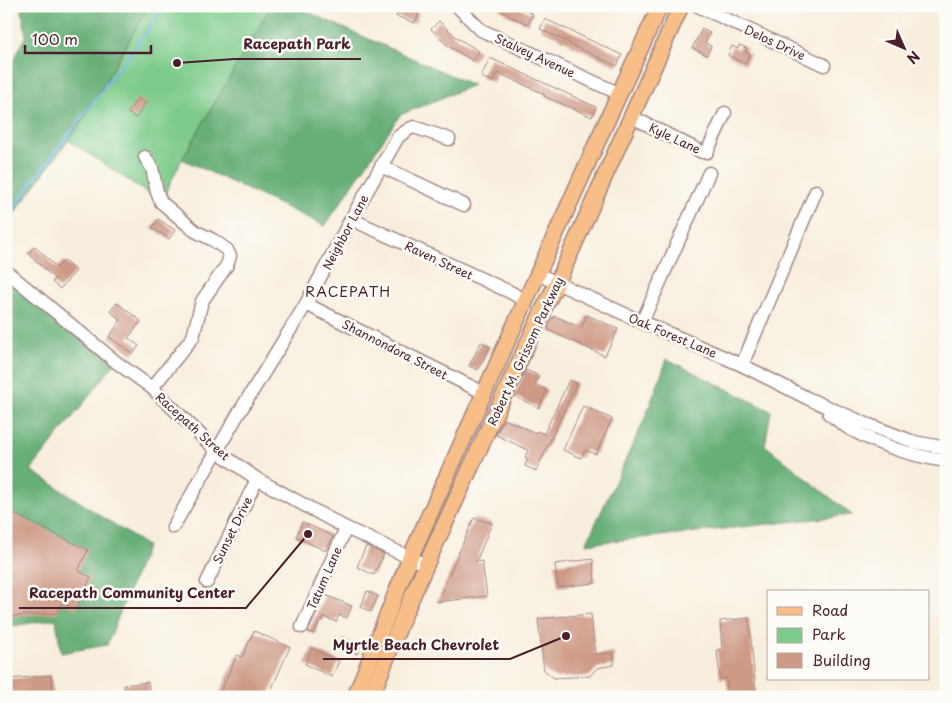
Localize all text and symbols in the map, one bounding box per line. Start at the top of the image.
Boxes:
street label: Delos Drive [742,20,808,64]
scale bar [25,22,151,54]
north arrow [880,22,930,72]
text: 100 m [32,27,78,50]
street label: Stalvey Avenue [492,28,579,82]
callout: Racepath Park [234,30,361,59]
text: Racepath Park [243,33,351,54]
text: N [902,46,925,69]
street label: Kyle Lane [646,118,704,158]
street label: Neighbor Lane [318,191,373,273]
street label: Raven Street [402,236,476,284]
street label: Robert M. Grissom Parkway [483,274,567,428]
district label: RACEPATH [305,281,391,302]
street label: Oak Forest Lane [626,308,720,362]
street label: Shannondora Street [339,315,451,384]
street label: Racepath Street [152,388,234,464]
street label: Sunset Drive [208,493,256,567]
street label: Tatum Lane [302,543,346,612]
callout: Racepath Community Center [19,579,246,608]
text: Racepath Community Center [29,582,236,603]
legend [767,590,930,680]
text: Road [812,598,848,621]
text: Park [812,622,846,645]
callout: Myrtle Beach Chevrolet [323,630,510,659]
text: Myrtle Beach Chevrolet [333,634,499,655]
text: Building [812,648,871,671]

